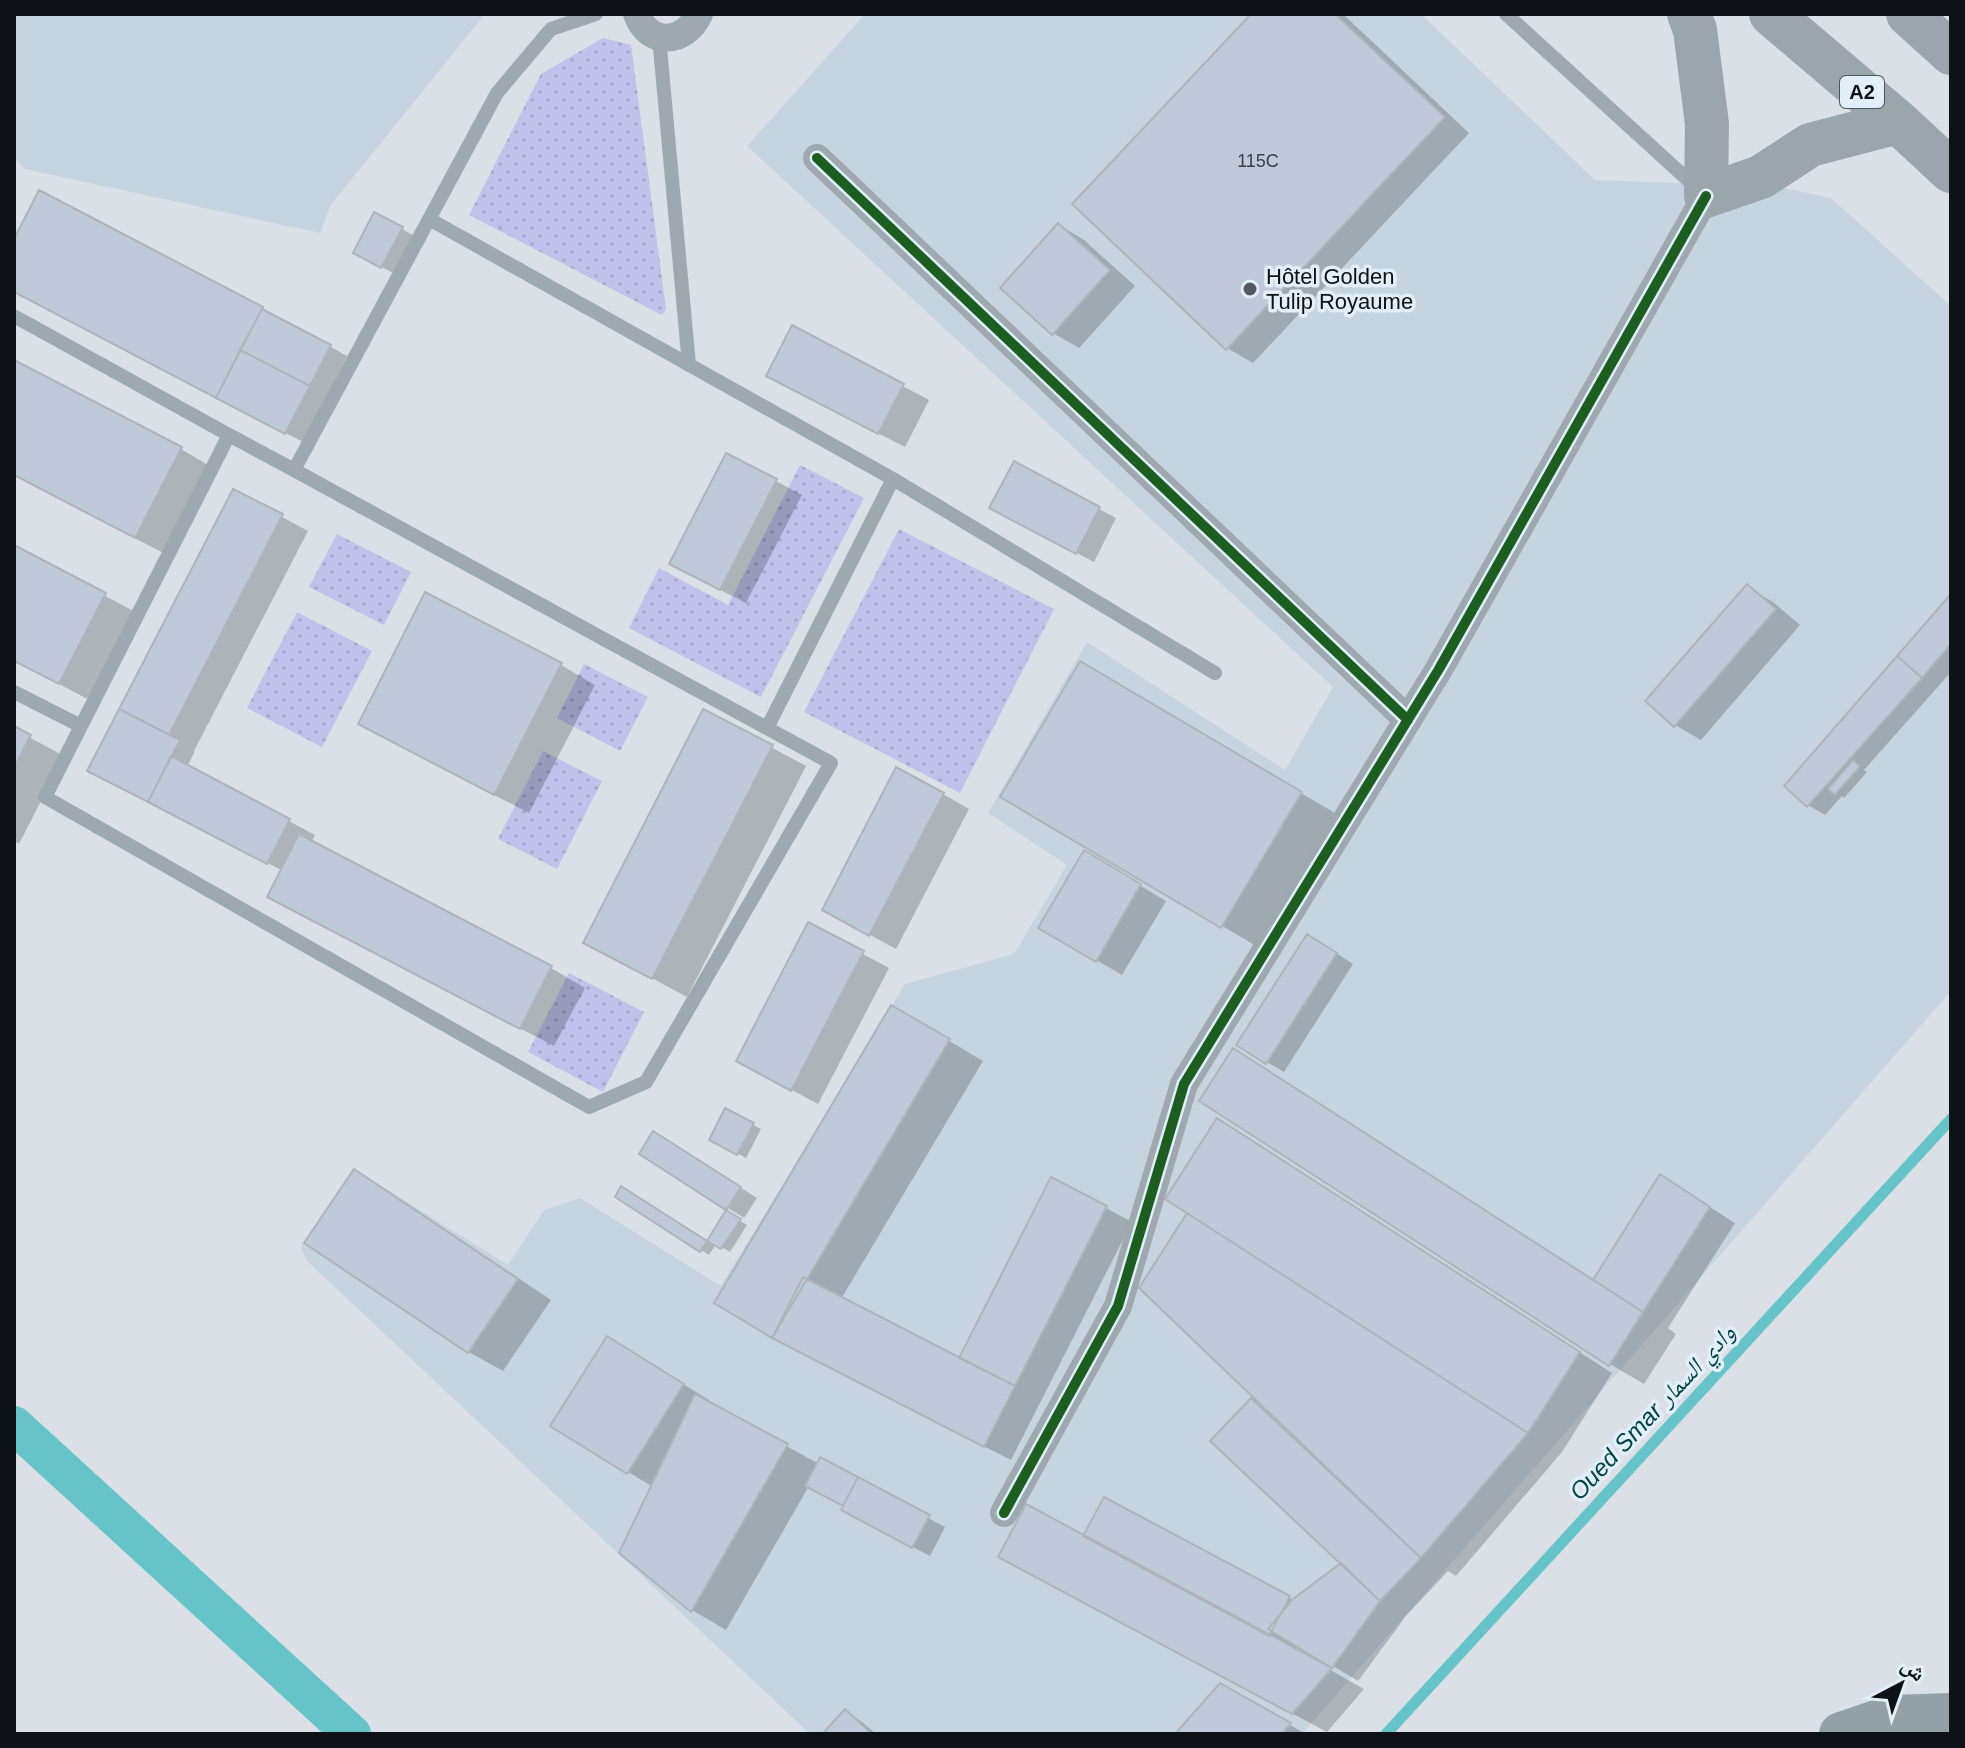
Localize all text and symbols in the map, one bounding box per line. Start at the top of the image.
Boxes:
road number: A2 [1840,76,1884,108]
house number: 115C [1237,151,1279,171]
place label: Hôtel Golden Tulip Royaume [1266,264,1413,314]
marker: Hôtel Golden Tulip Royaume [1241,280,1259,298]
water label: Oued Smar وادي السمار [1564,1319,1745,1509]
north arrow [1861,1644,1941,1724]
text: ش [1896,1652,1931,1687]

